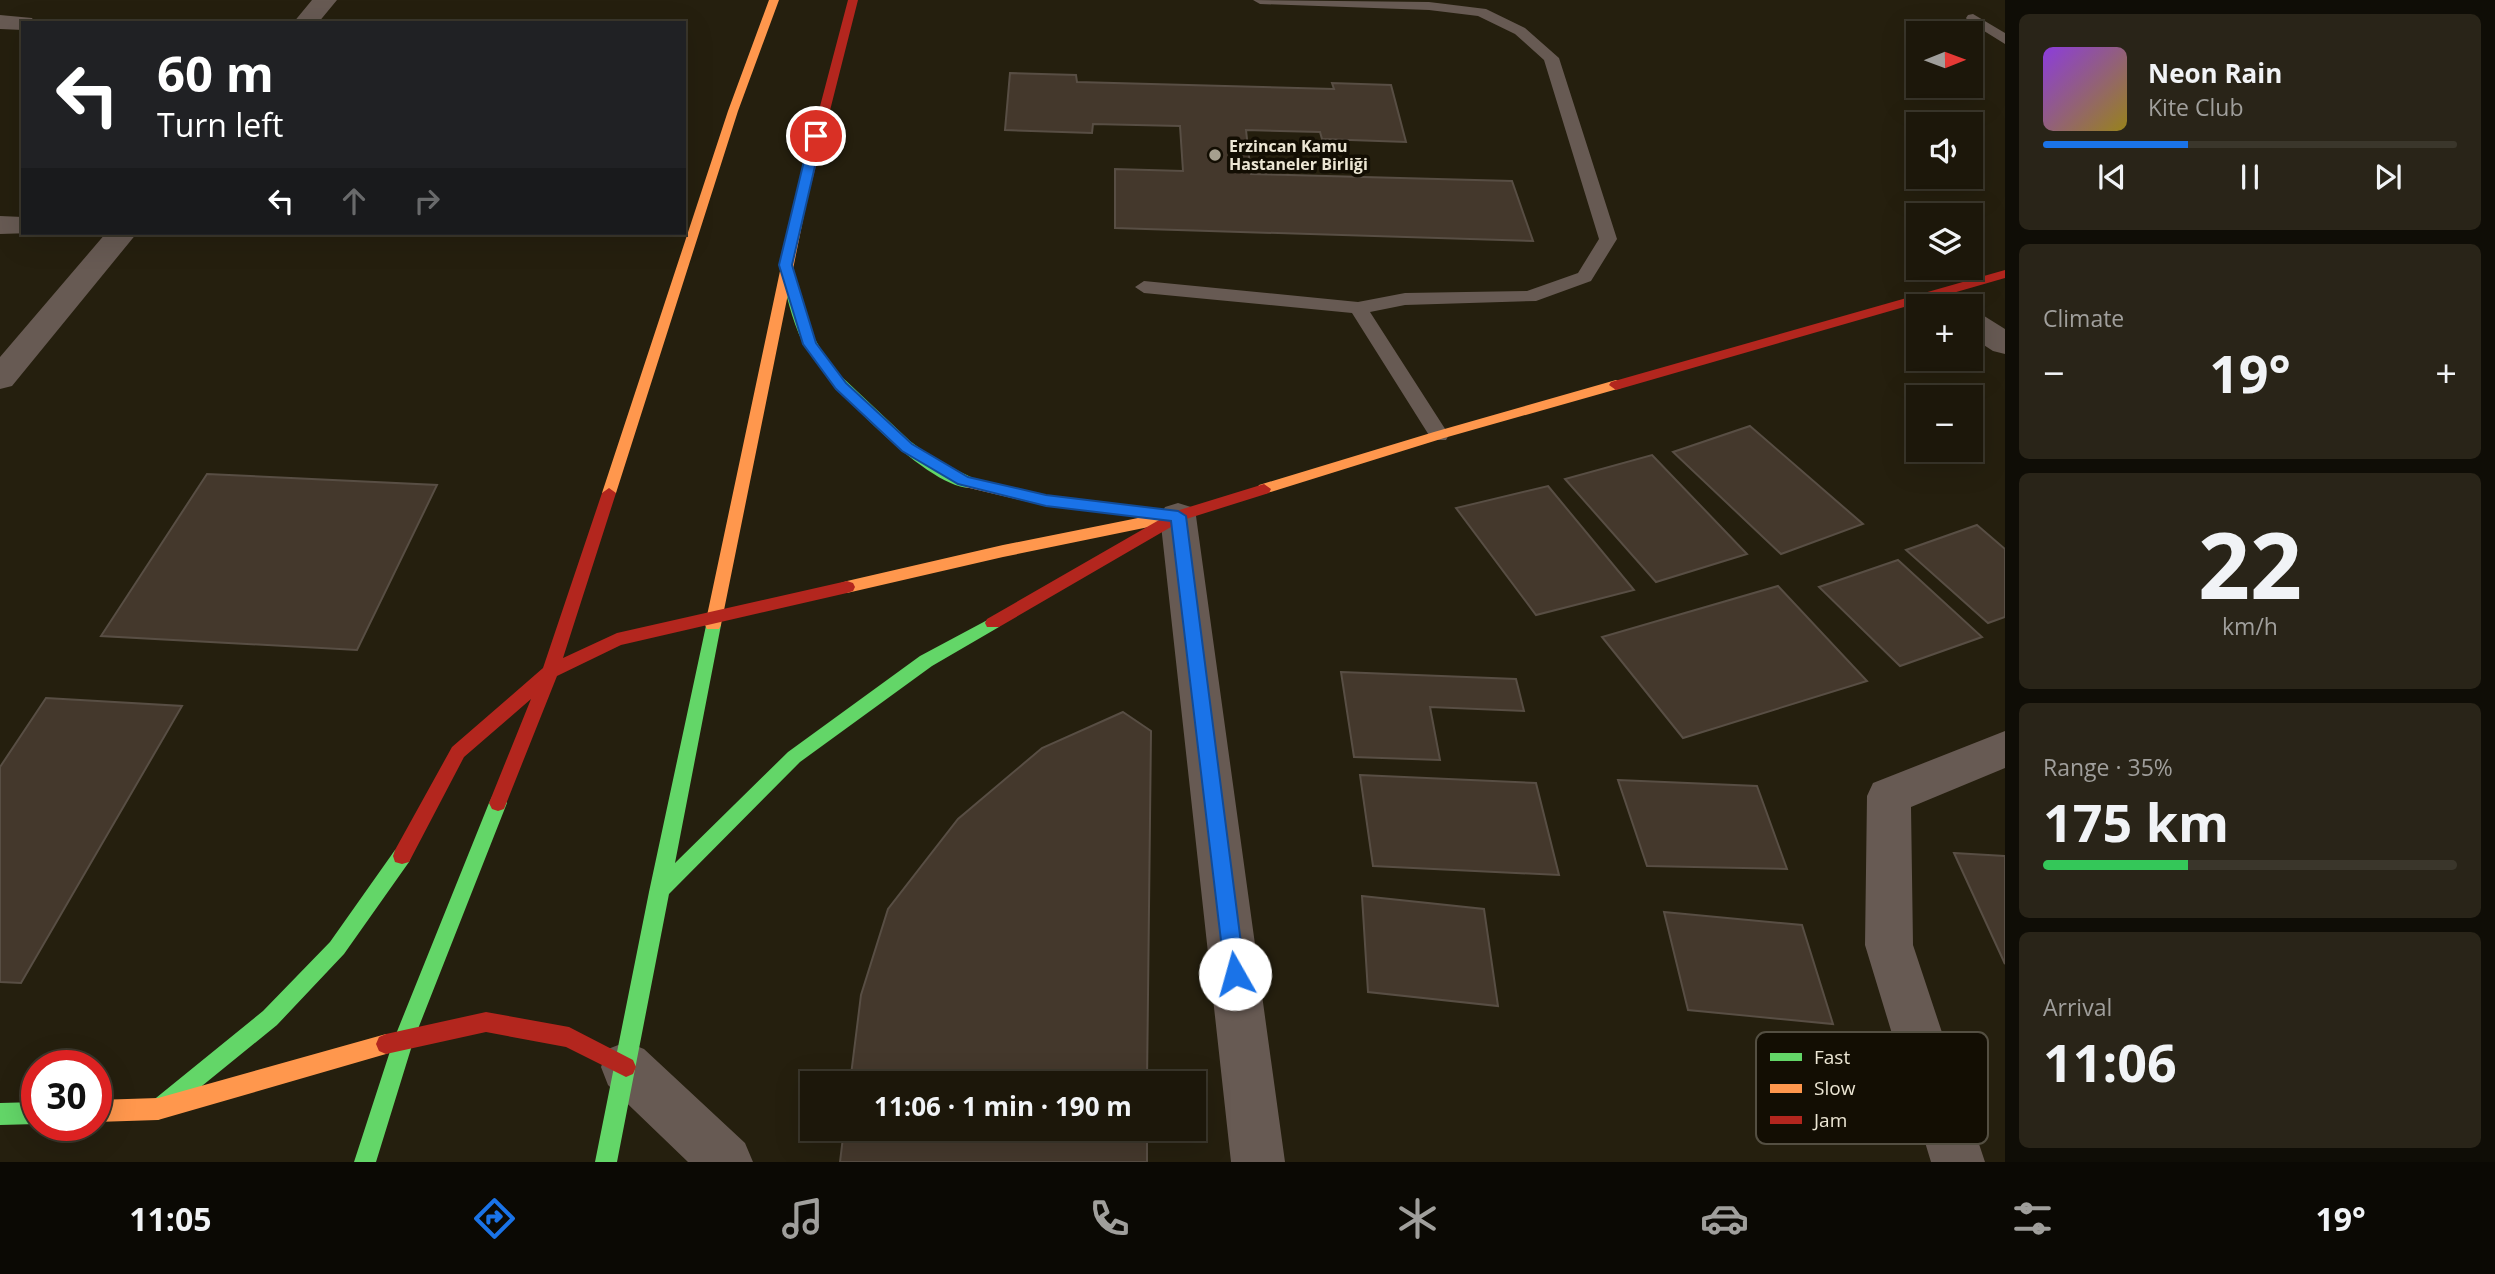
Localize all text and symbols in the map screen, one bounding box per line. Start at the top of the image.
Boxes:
north arrow [1906,21,1983,98]
map controls [1906,21,1983,462]
text: 60 m [157,40,274,106]
icon: left [42,49,133,140]
text: Neon Rain [2148,55,2282,91]
text: Kite Club [2148,91,2243,123]
text: Turn left [157,103,283,146]
pin [786,106,846,166]
button: sound [1906,112,1983,189]
icon: arrive [797,117,835,155]
place label: Erzincan Kamu Hastaneler Birliği [1229,135,1368,175]
marker: Erzincan Kamu Hastaneler Birliği [1207,147,1223,163]
icon: previous [2093,158,2131,196]
icon: pause [2231,158,2269,196]
icon: next [2369,158,2407,196]
icon: left [262,182,300,220]
icon: ahead [335,182,373,220]
icon: right [408,182,446,220]
button: layers [1906,203,1983,280]
button: + [1906,294,1983,371]
text: Climate [2043,302,2124,334]
text: 19° [2209,337,2291,408]
text: − [2043,346,2065,398]
text: + [2435,346,2457,398]
button: − [1906,385,1983,462]
text: 22 [2198,502,2302,626]
text: km/h [2222,610,2278,642]
text: Range · 35% [2043,751,2173,783]
text: 175 km [2043,786,2229,857]
position arrow [1198,937,1272,1011]
text: Arrival [2043,991,2112,1023]
text: 11:06 [2043,1026,2177,1097]
legend [1756,1032,1988,1144]
text: Fast [1814,1044,1850,1070]
speed limit sign: 30 [21,1050,112,1141]
text: Slow [1814,1075,1856,1101]
text: 11:06 · 1 min · 190 m [874,1088,1132,1124]
text: Jam [1812,1107,1847,1133]
icon: directions [470,1194,519,1243]
icon: music [778,1194,827,1243]
icon: phone [1085,1194,1134,1243]
icon: climate [1393,1194,1442,1243]
icon: car [1700,1194,1749,1243]
icon: filters [2008,1194,2057,1243]
text: 11:05 [129,1197,212,1240]
text: 19° [2315,1197,2366,1240]

